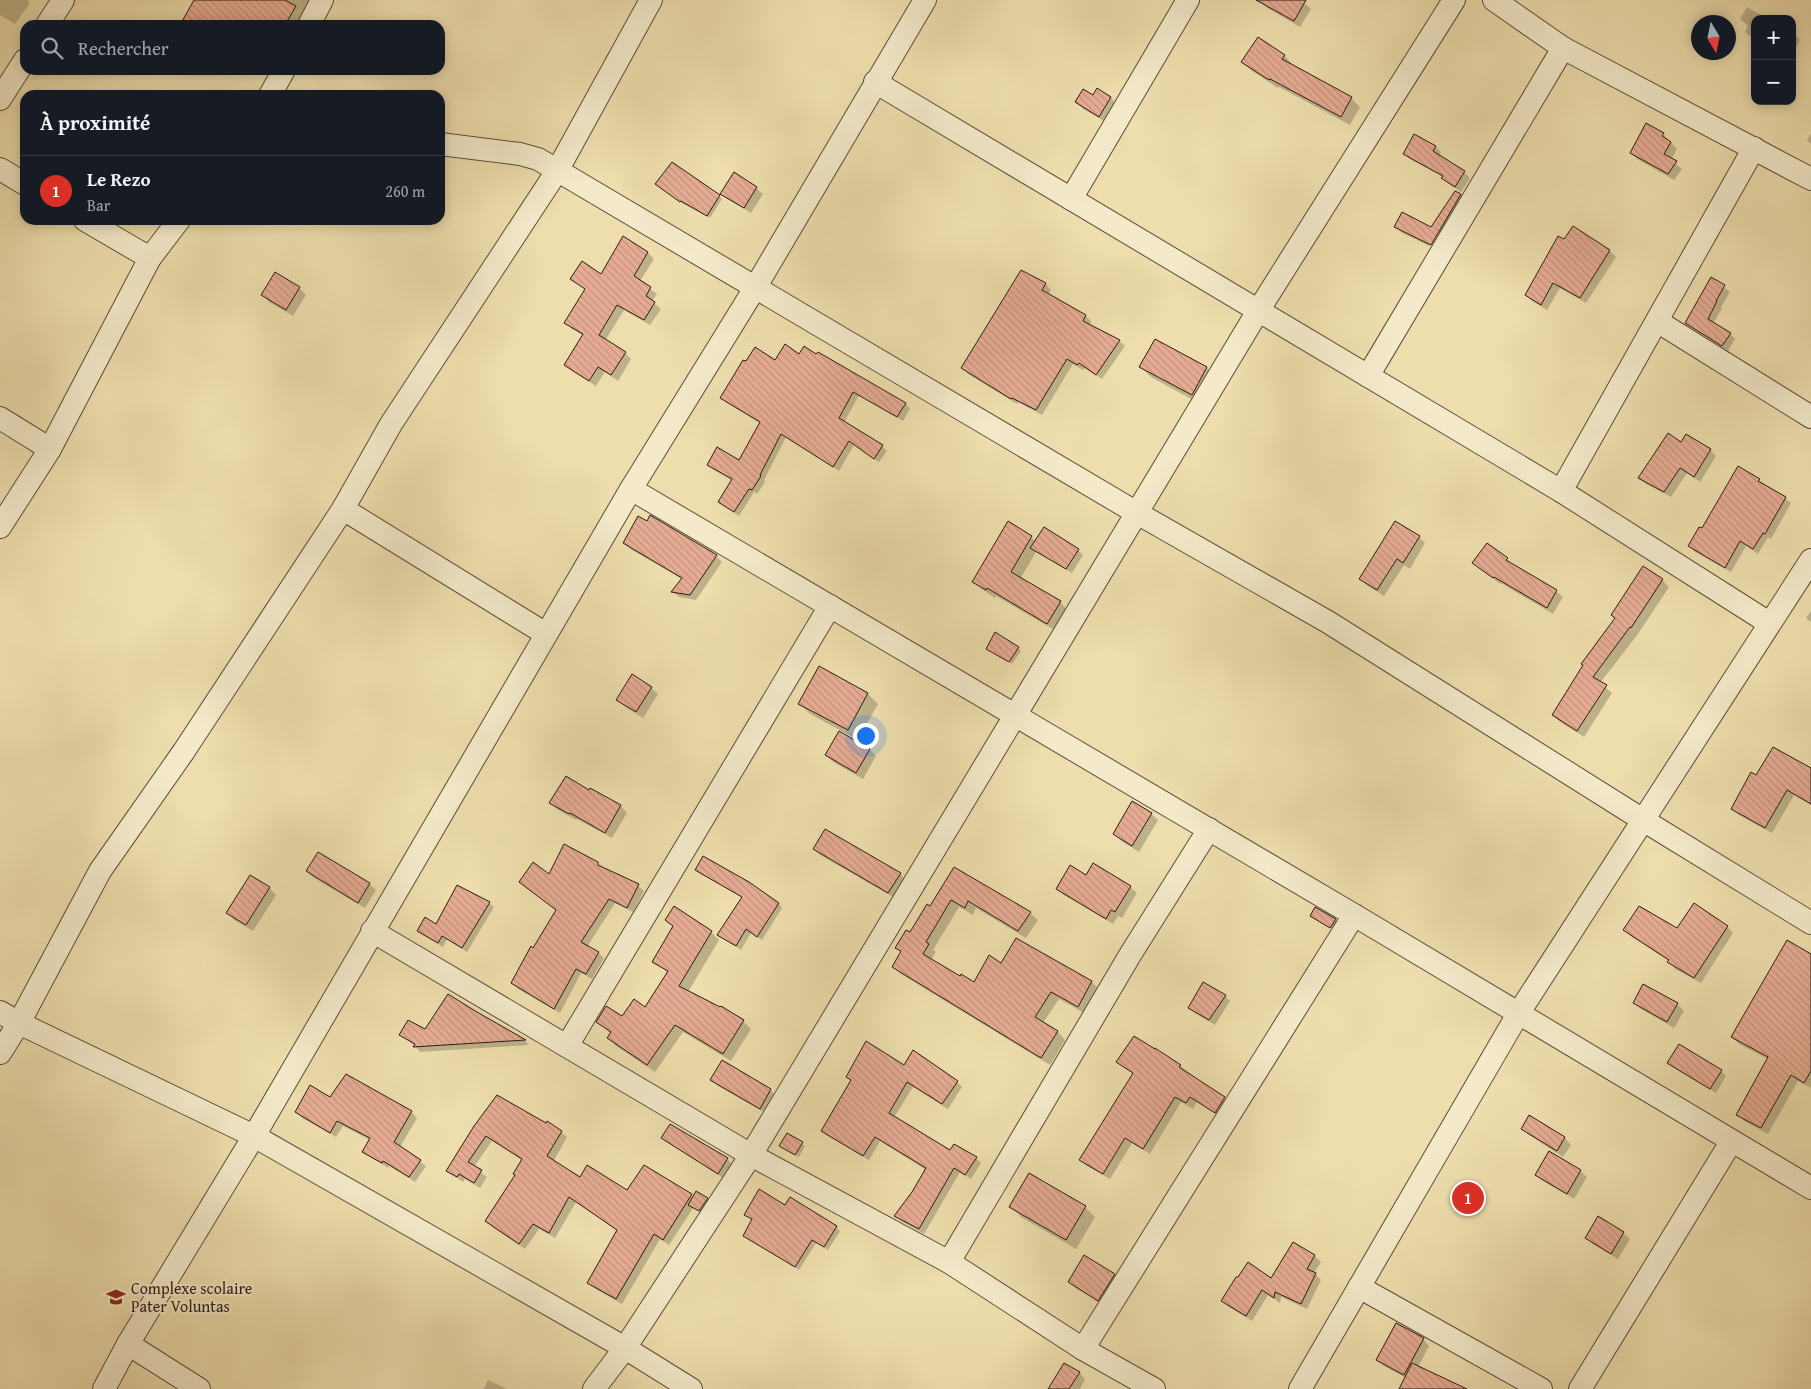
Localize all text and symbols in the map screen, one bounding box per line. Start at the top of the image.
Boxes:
north arrow [1691,15,1736,60]
map controls [1751,15,1796,105]
button: + [1751,15,1796,60]
search box [20,20,445,75]
icon: search [38,34,66,62]
text: Rechercher [78,34,169,62]
button: − [1751,60,1796,105]
text: À proximité [40,107,150,138]
text: Le Rezo [87,165,151,193]
text: 1 [52,179,60,203]
text: 260 m [385,179,425,203]
text: Bar [87,193,110,217]
your location [853,723,879,749]
pin: 1 [1452,1179,1484,1217]
place label: Complexe scolaire Pater Voluntas [131,1276,252,1318]
school or university icon: Complexe scolaire Pater Voluntas [105,1286,127,1308]

